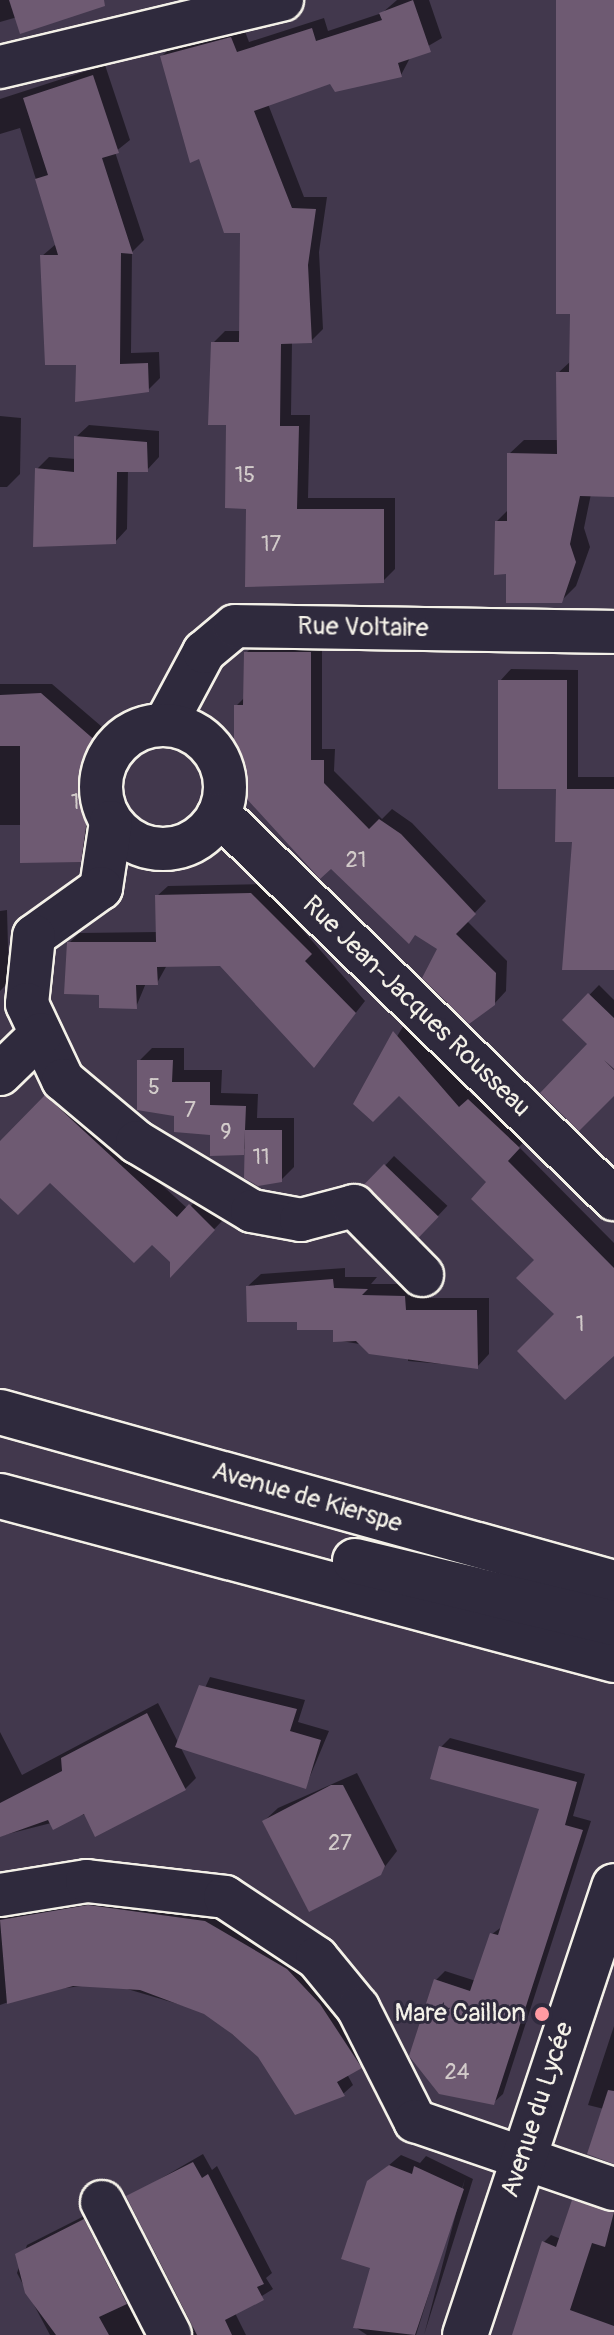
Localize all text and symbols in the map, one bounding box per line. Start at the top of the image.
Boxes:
house number: 15 [235,463,255,489]
house number: 17 [261,532,281,558]
street label: Rue Voltaire [297,611,429,645]
house number: 1 [71,790,79,816]
house number: 21 [346,848,366,874]
street label: Rue Jean-Jacques Rousseau [296,890,536,1124]
house number: 5 [148,1075,160,1101]
house number: 7 [184,1098,196,1124]
house number: 9 [220,1120,232,1146]
house number: 11 [252,1145,270,1171]
house number: 1 [576,1312,584,1338]
street label: Avenue de Kierspe [208,1456,406,1540]
house number: 27 [328,1831,352,1857]
place label: Mare Caillon [394,1998,526,2030]
marker: Mare Caillon [533,2005,551,2023]
street label: Avenue du Lycée [495,2018,581,2202]
house number: 24 [444,2060,470,2086]

